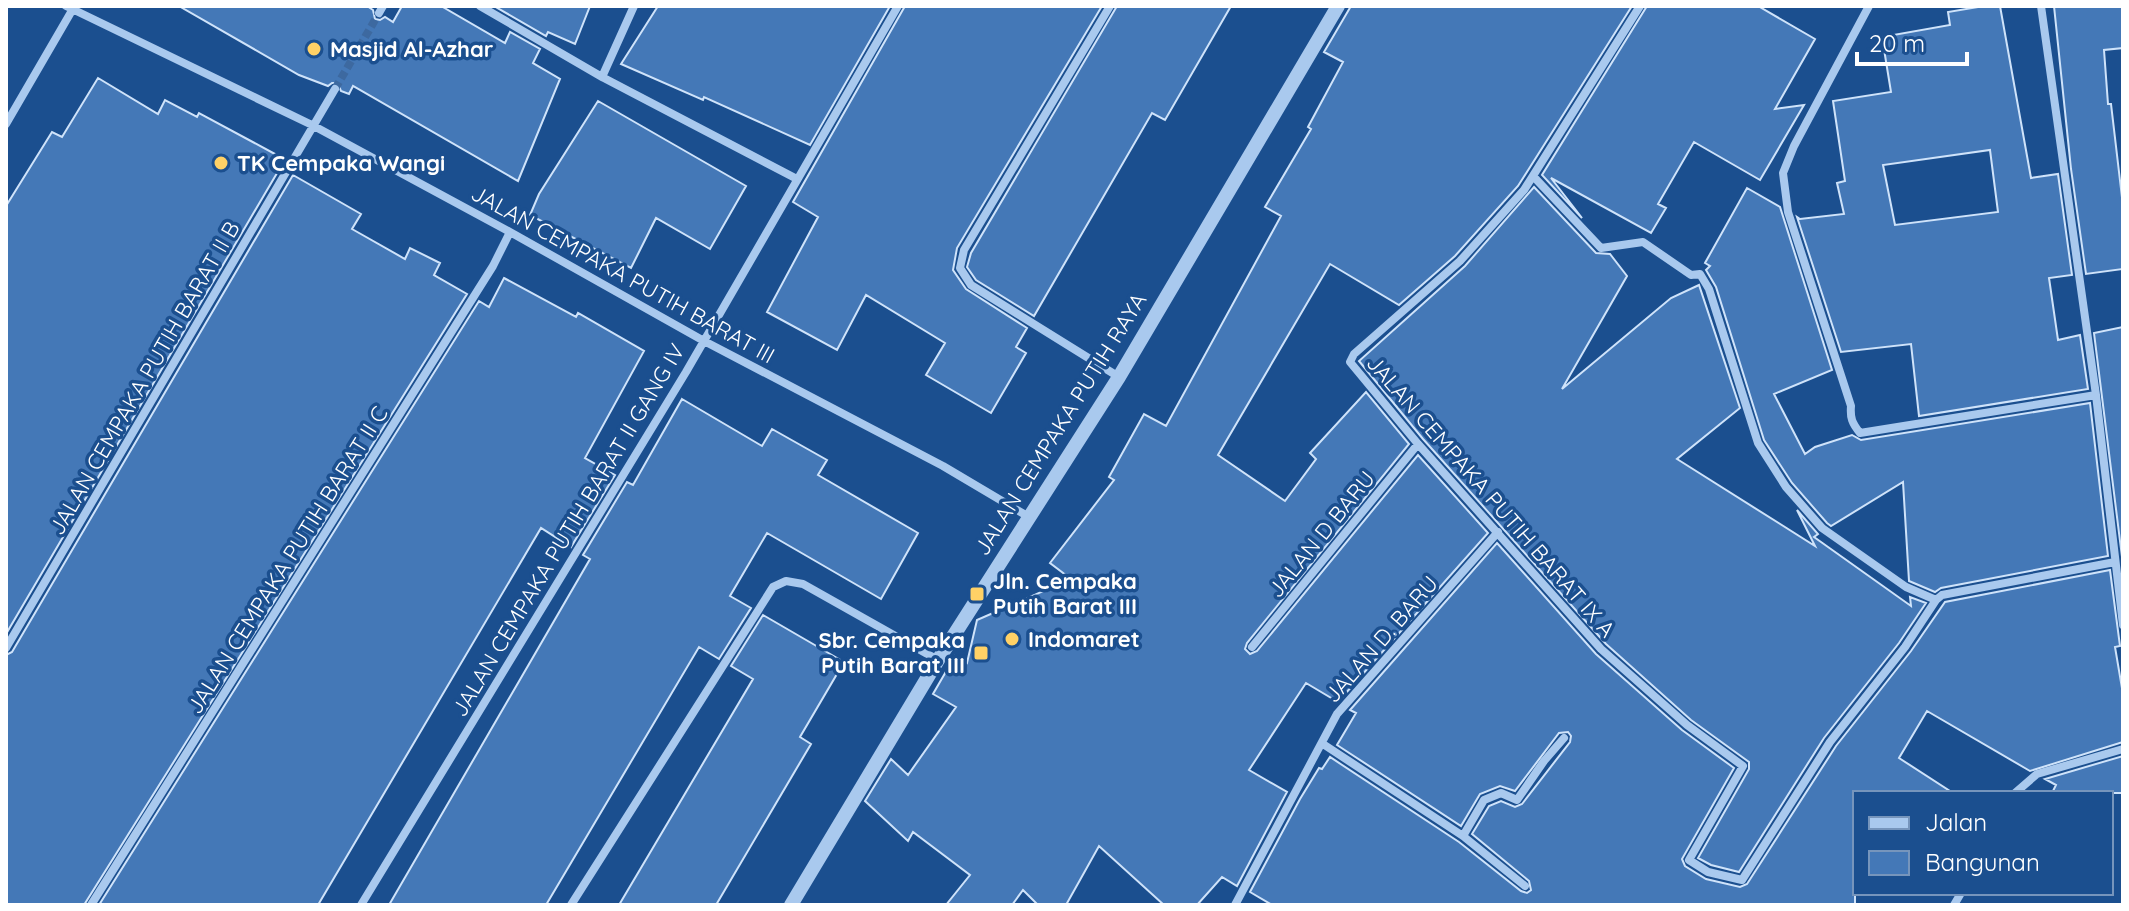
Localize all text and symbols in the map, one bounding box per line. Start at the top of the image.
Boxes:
scale bar [1857,16,1967,66]
text: 20 m [1869,28,1925,58]
place label: Masjid Al-Azhar [330,35,494,63]
marker: Masjid Al-Azhar [305,40,323,58]
place label: TK Cempaka Wangi [237,149,445,177]
marker: TK Cempaka Wangi [212,154,230,172]
street label: JALAN CEMPAKA PUTIH BARAT III [466,179,780,369]
street label: JALAN CEMPAKA PUTIH BARAT II B [42,216,246,540]
street label: JALAN CEMPAKA PUTIH RAYA [968,288,1152,560]
street label: JALAN CEMPAKA PUTIH BARAT II GANG IV [445,338,691,722]
street label: JALAN CEMPAKA PUTIH BARAT IX A [1361,349,1621,643]
street label: JALAN CEMPAKA PUTIH BARAT II C [180,401,394,719]
street label: JALAN D BARU [1261,465,1381,603]
place label: Jln. Cempaka Putih Barat III [993,567,1137,620]
street label: JALAN D. BARU [1318,570,1444,708]
marker: Jln. Cempaka Putih Barat III [968,585,986,603]
place label: Indomaret [1028,625,1140,653]
place label: Sbr. Cempaka Putih Barat III [819,626,965,679]
marker: Indomaret [1003,630,1021,648]
marker: Sbr. Cempaka Putih Barat III [972,644,990,662]
legend [1853,791,2113,895]
text: Jalan [1925,807,1987,837]
text: Bangunan [1925,847,2040,877]

